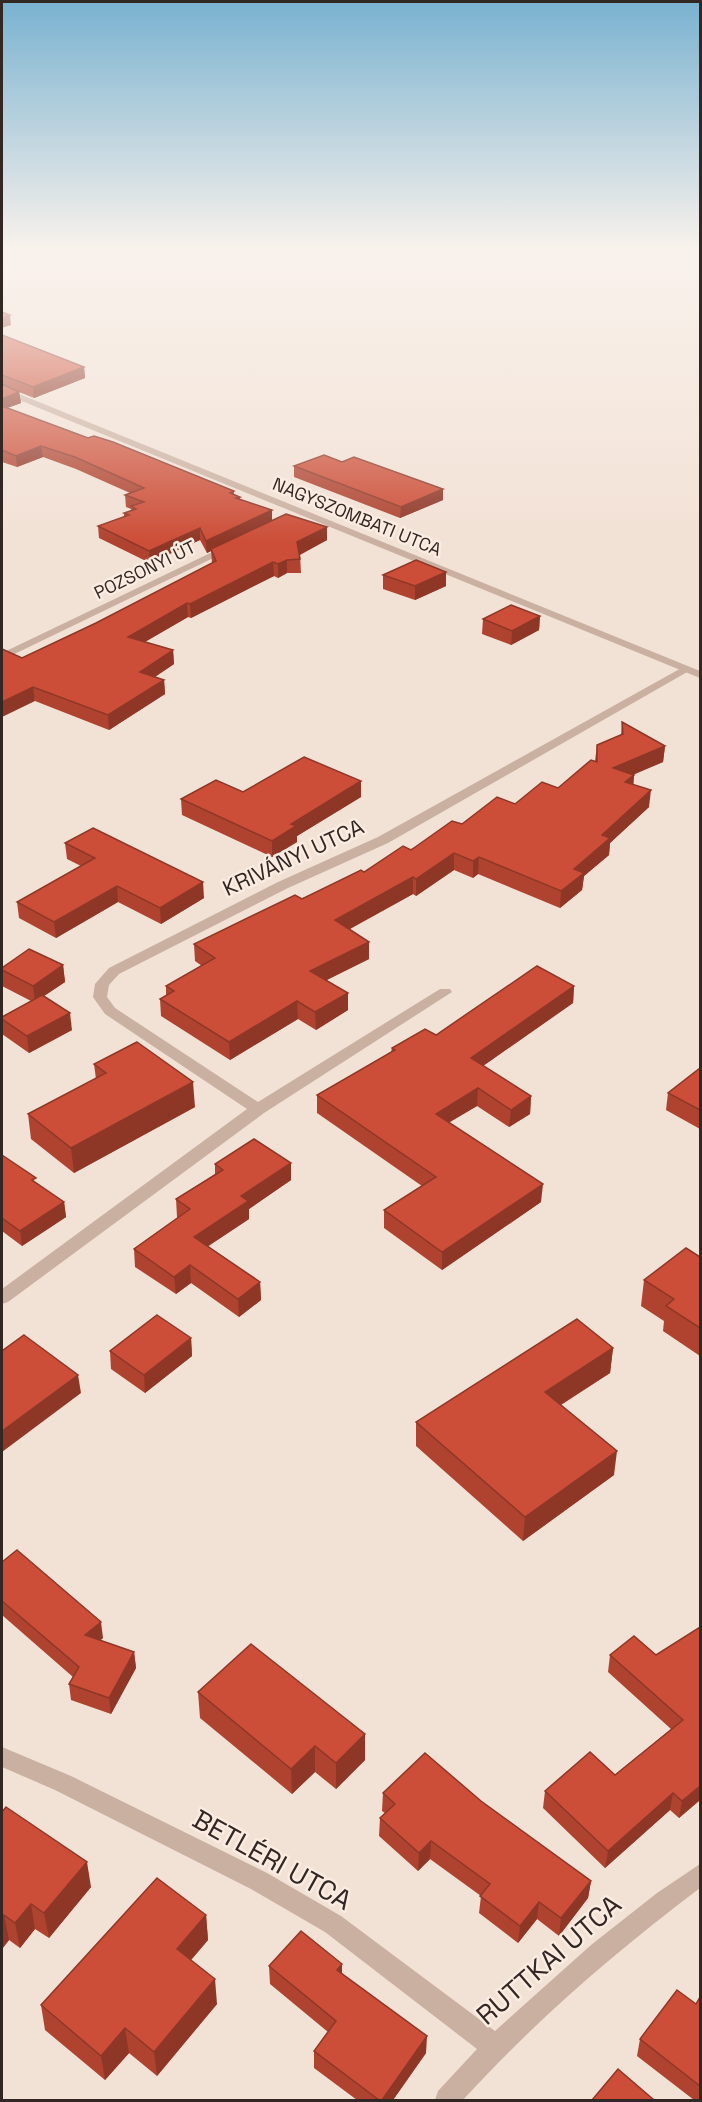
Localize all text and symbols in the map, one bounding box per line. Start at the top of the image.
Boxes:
street label: NAGYSZOMBATI UTCA [269,472,445,561]
street label: POZSONYI ÚT [90,535,200,604]
street label: KRIVÁNYI UTCA [218,812,368,902]
street label: BETLÉRI UTCA [187,1801,358,1918]
street label: RUTTKAI UTCA [469,1887,628,2032]

